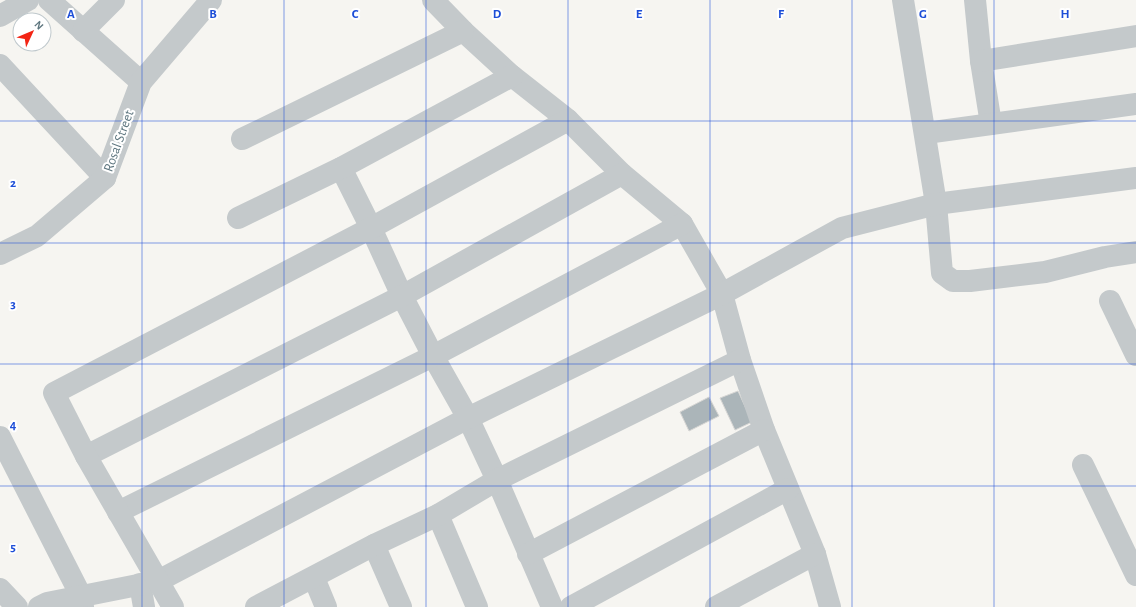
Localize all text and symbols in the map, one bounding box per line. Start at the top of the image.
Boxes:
text: A [67,8,75,21]
text: B [209,8,217,21]
text: C [352,8,359,21]
text: D [493,8,502,21]
text: E [636,8,643,21]
text: F [778,8,785,21]
text: G [919,8,927,21]
text: H [1060,8,1070,21]
north arrow [12,12,52,52]
text: N [32,19,45,32]
street label: Rosal Street [101,108,137,174]
text: 2 [10,177,16,190]
text: 3 [10,298,16,311]
text: 4 [10,419,17,432]
text: 5 [10,541,16,554]

